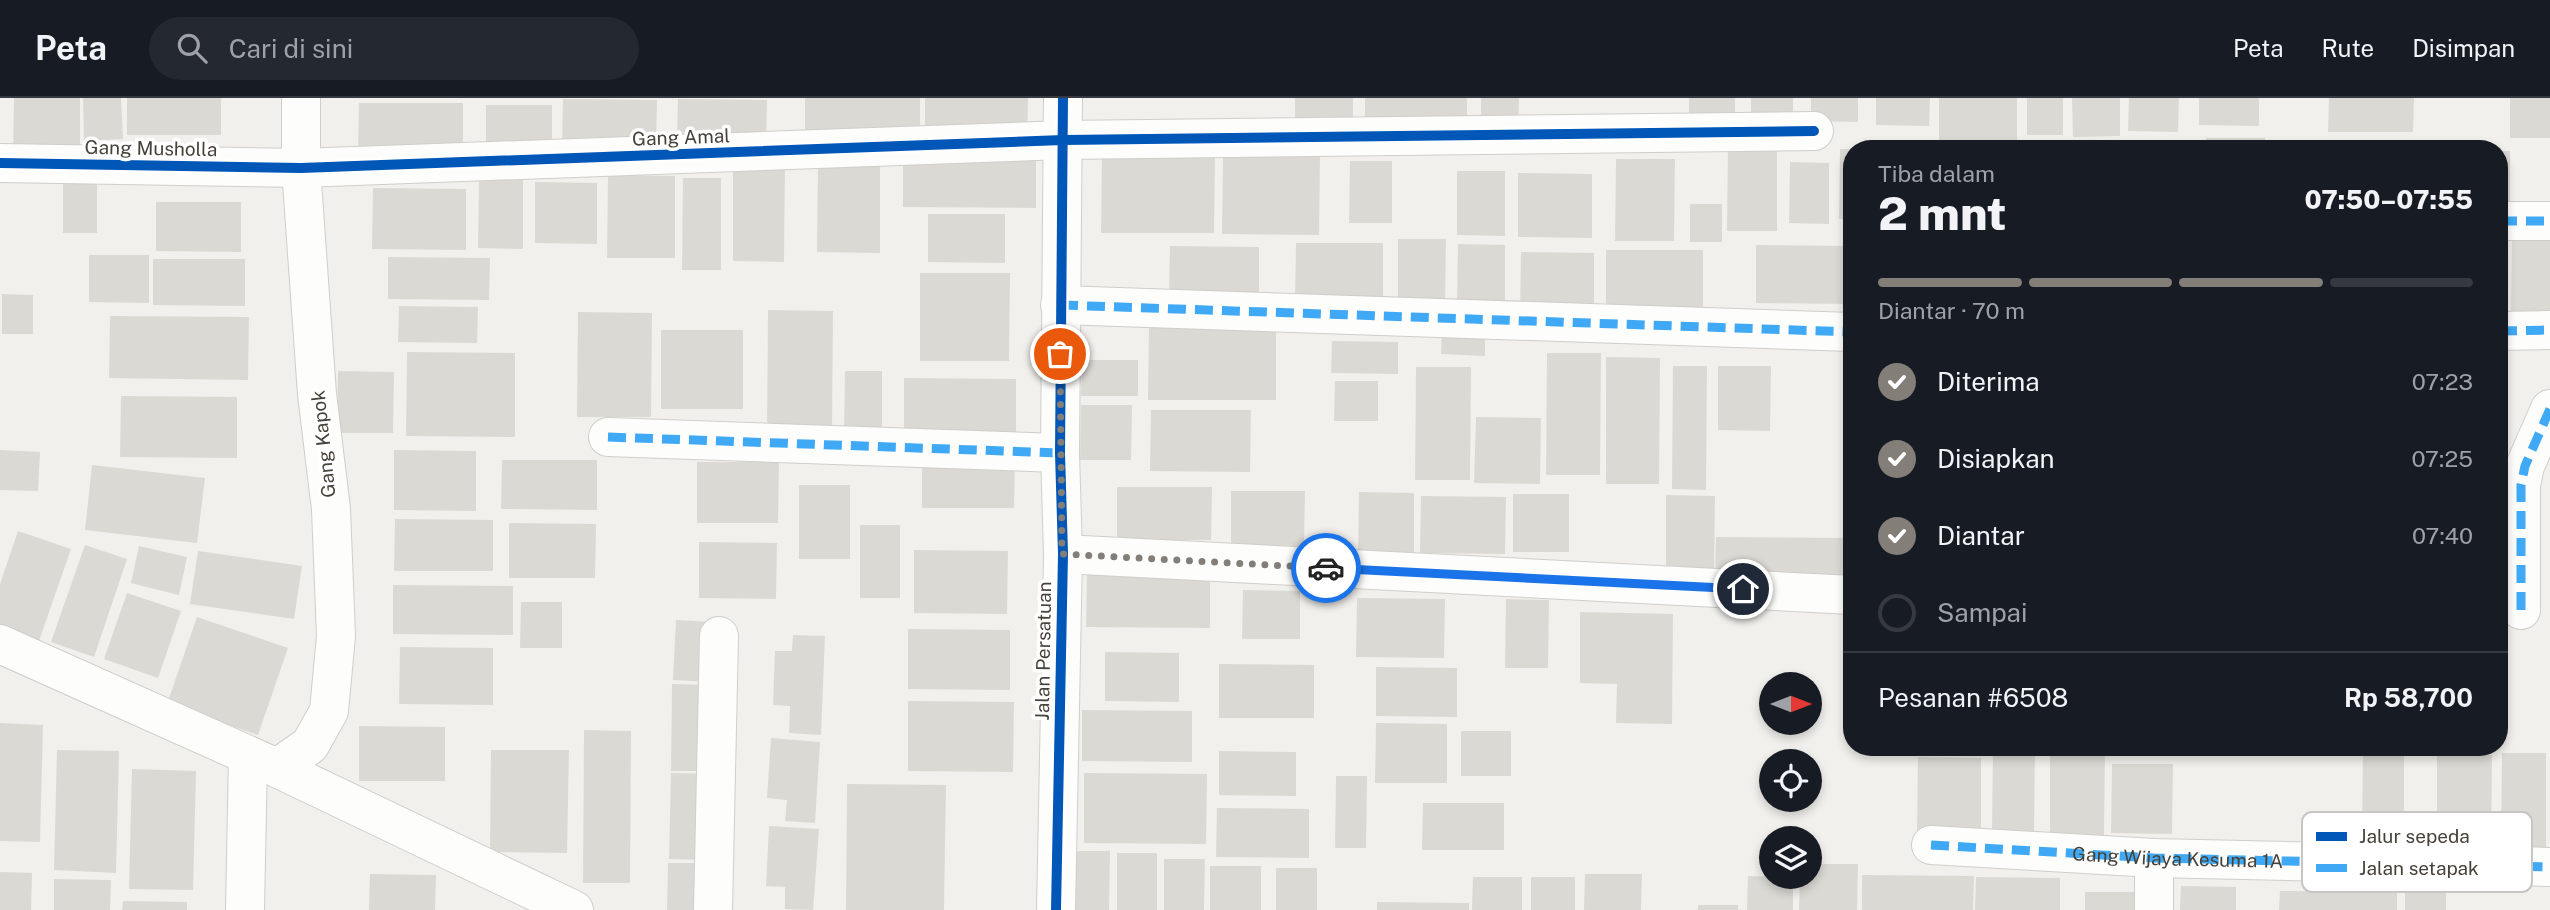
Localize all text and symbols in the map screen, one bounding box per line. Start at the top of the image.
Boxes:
search box [149,17,639,80]
text: Peta [35,29,107,67]
icon: search [173,29,211,67]
text: Cari di sini [229,33,353,64]
text: Peta [2233,34,2284,62]
text: Rute [2322,34,2374,62]
text: Disimpan [2412,34,2515,62]
street label: Gang Amal [632,124,730,150]
street label: Gang Musholla [84,136,218,160]
text: Tiba dalam [1878,160,1995,187]
text: 07:50–07:55 [2304,184,2473,215]
text: 2 mnt [1878,186,2006,240]
text: Diantar · 70 m [1878,297,2025,324]
pin [1030,324,1090,384]
icon: bag [1041,335,1079,373]
icon: check [1878,363,1916,401]
text: Diterima [1937,366,2040,397]
text: 07:23 [2412,368,2473,395]
street label: Gang Kapok [306,389,340,499]
icon: check [1878,440,1916,478]
text: Disiapkan [1937,443,2055,474]
text: 07:25 [2411,445,2473,472]
icon: check [1878,517,1916,555]
text: Diantar [1937,520,2025,551]
text: 07:40 [2412,522,2473,549]
courier [1291,533,1361,603]
icon: car [1307,549,1345,587]
pin [1713,559,1773,619]
icon: home [1724,570,1762,608]
street label: Jalan Persatuan [1031,581,1055,721]
text: Sampai [1937,597,2027,628]
north arrow [1759,672,1822,735]
map controls [1759,672,1822,889]
text: Pesanan #6508 [1878,682,2068,713]
text: Rp 58,700 [2344,682,2473,713]
button: locate [1759,749,1822,812]
legend [2302,812,2532,892]
text: Jalur sepeda [2359,825,2470,847]
button: layers [1759,826,1822,889]
street label: Gang Wijaya Kesuma 1A [2071,842,2283,872]
text: Jalan setapak [2359,857,2479,879]

